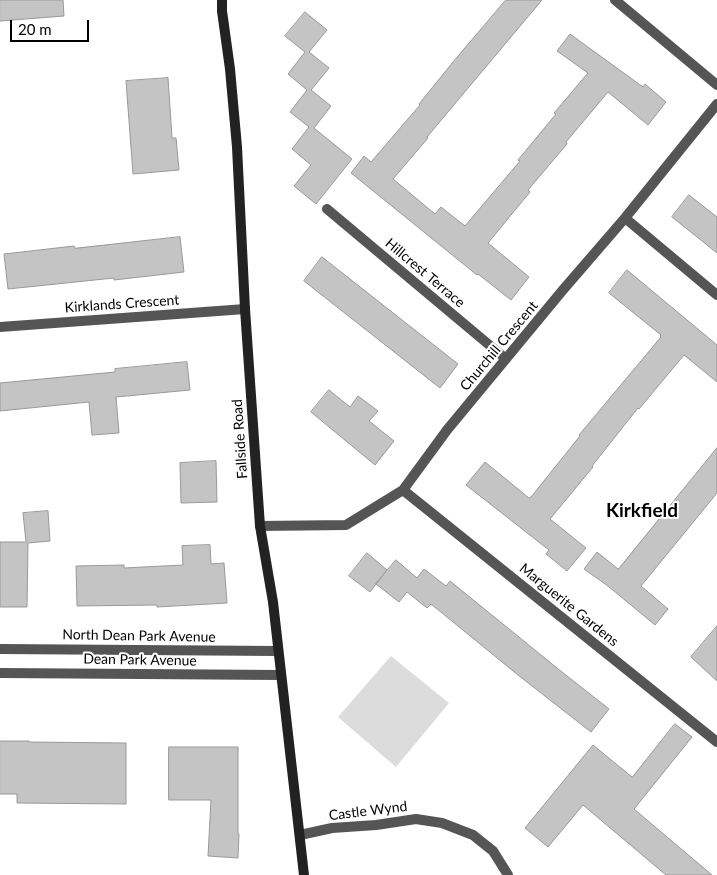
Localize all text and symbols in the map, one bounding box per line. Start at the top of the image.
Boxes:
scale bar [12,10,91,42]
text: 20 m [18,20,52,38]
street label: Hillcrest Terrace [382,235,468,311]
street label: Kirklands Crescent [64,292,180,316]
street label: Churchill Crescent [457,298,541,394]
street label: Fallside Road [229,399,251,479]
district label: Kirkfield [606,500,678,522]
street label: Marguerite Gardens [516,560,622,650]
street label: North Dean Park Avenue [62,626,216,646]
street label: Dean Park Avenue [83,651,197,669]
street label: Castle Wynd [328,798,408,824]

